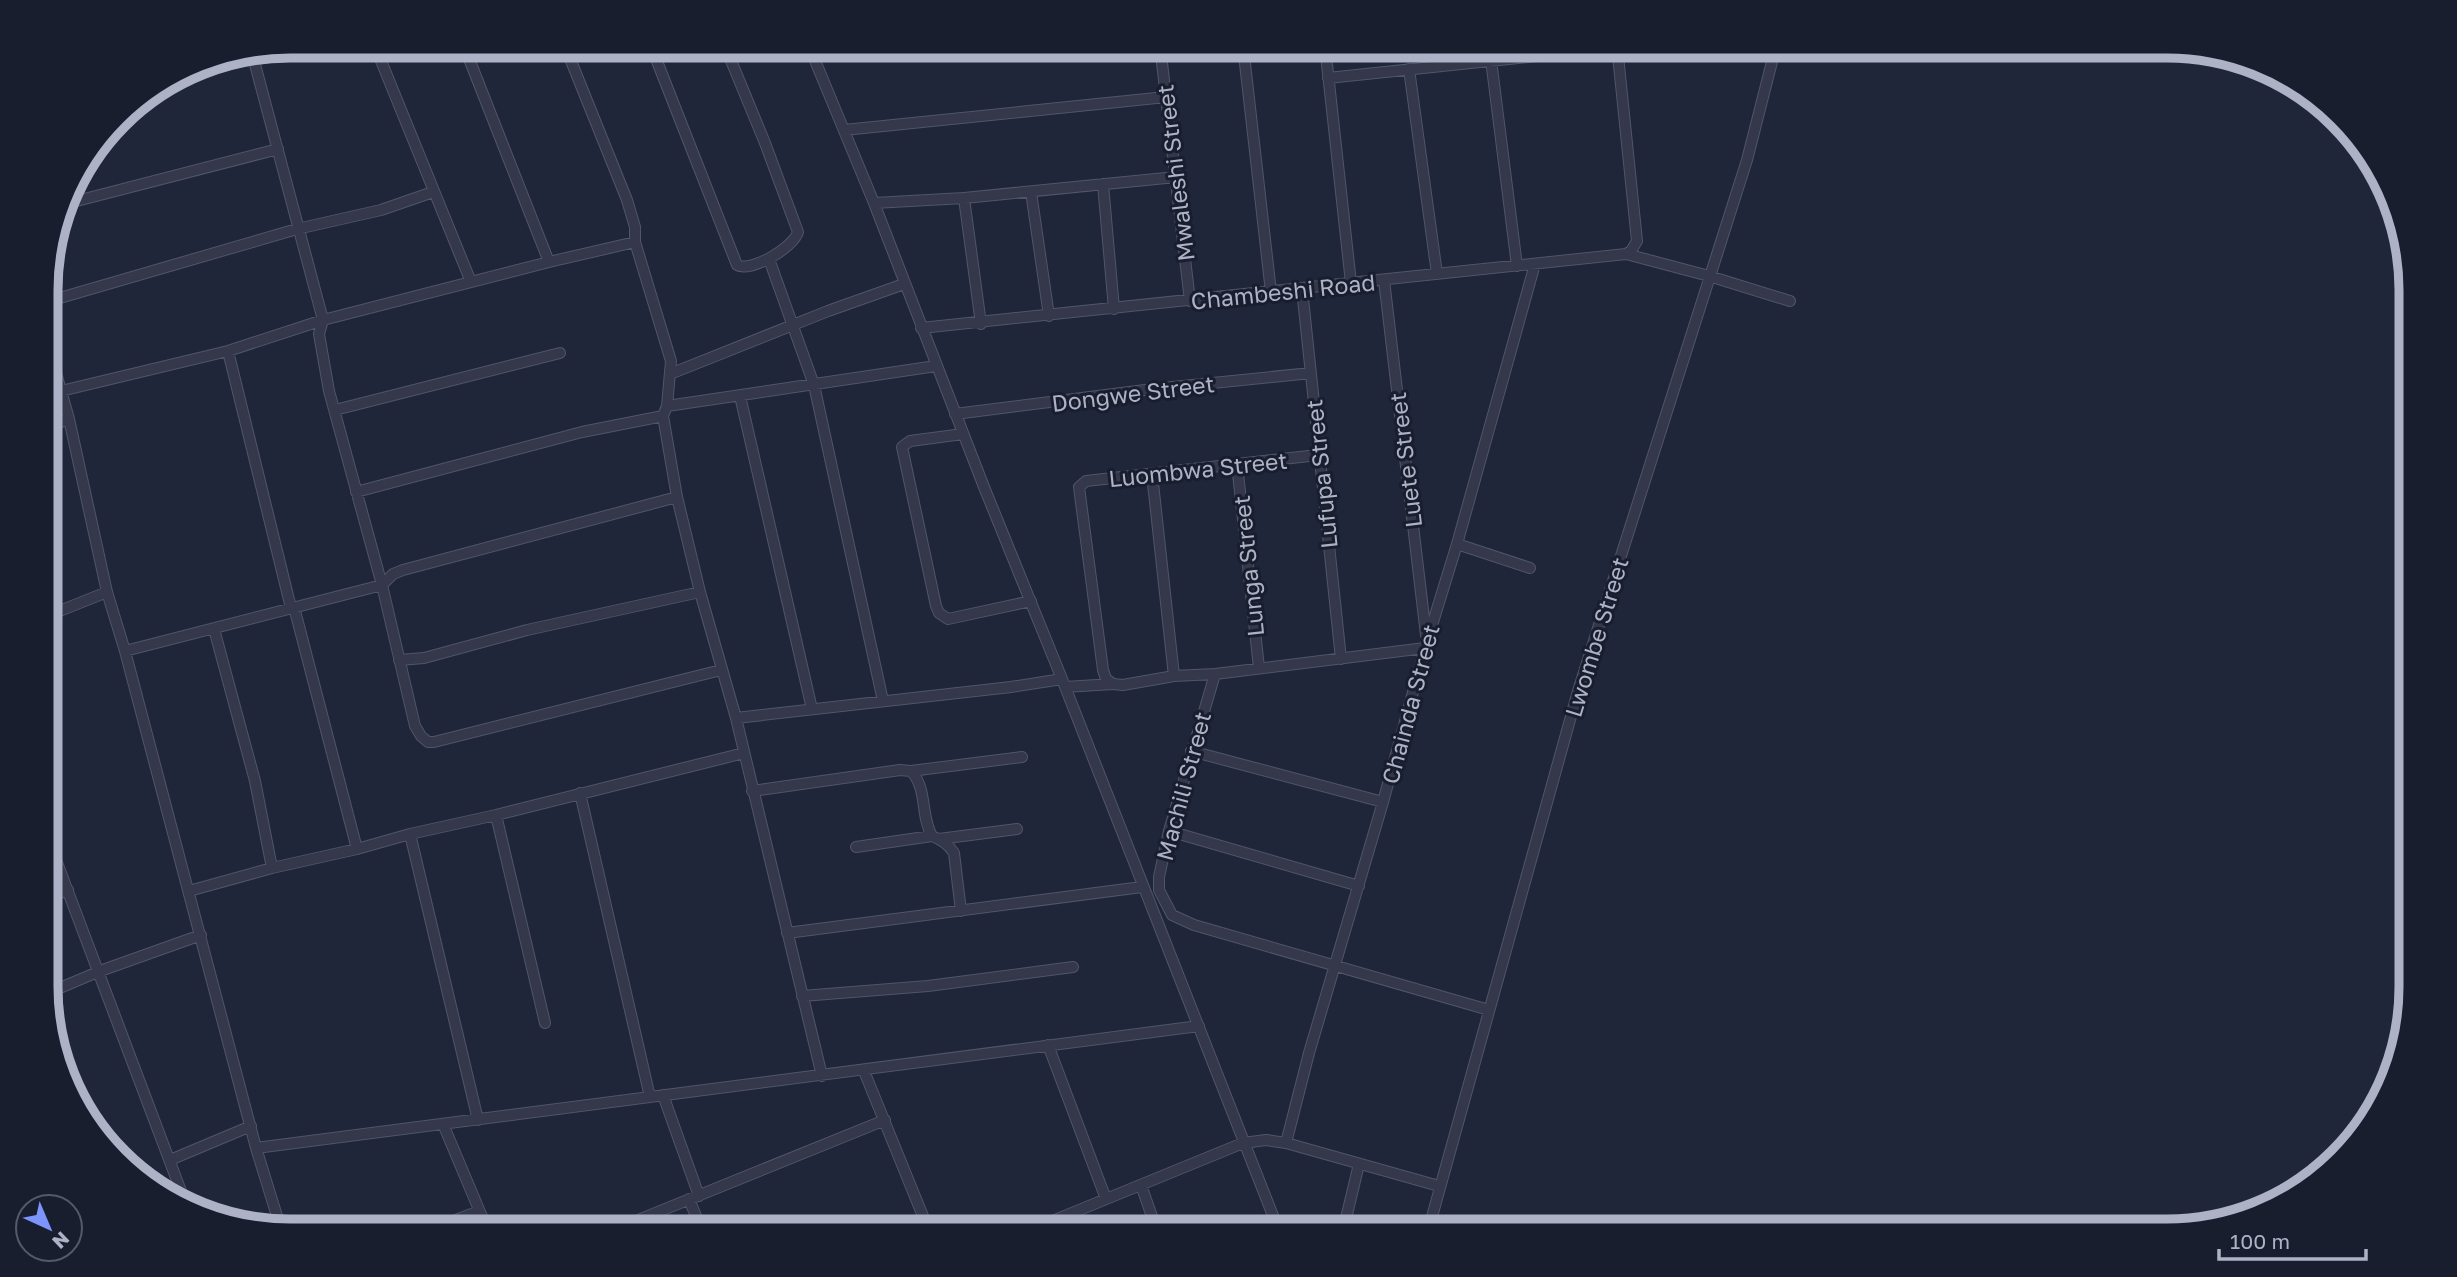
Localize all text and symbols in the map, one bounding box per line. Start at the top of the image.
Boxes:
street label: Mwaleshi Street [1150,83,1200,263]
street label: Chambeshi Road [1189,267,1377,315]
street label: Dongwe Street [1050,369,1216,417]
street label: Luete Street [1383,391,1427,529]
street label: Lufupa Street [1299,398,1343,550]
street label: Luombwa Street [1107,446,1289,492]
street label: Lunga Street [1227,494,1269,638]
street label: Lwombe Street [1558,554,1634,720]
street label: Chainda Street [1375,621,1445,787]
street label: Machili Street [1150,708,1216,864]
north arrow [14,1193,84,1263]
scale bar [2219,1218,2366,1262]
text: N [48,1227,74,1254]
text: 100 m [2230,1228,2290,1254]

